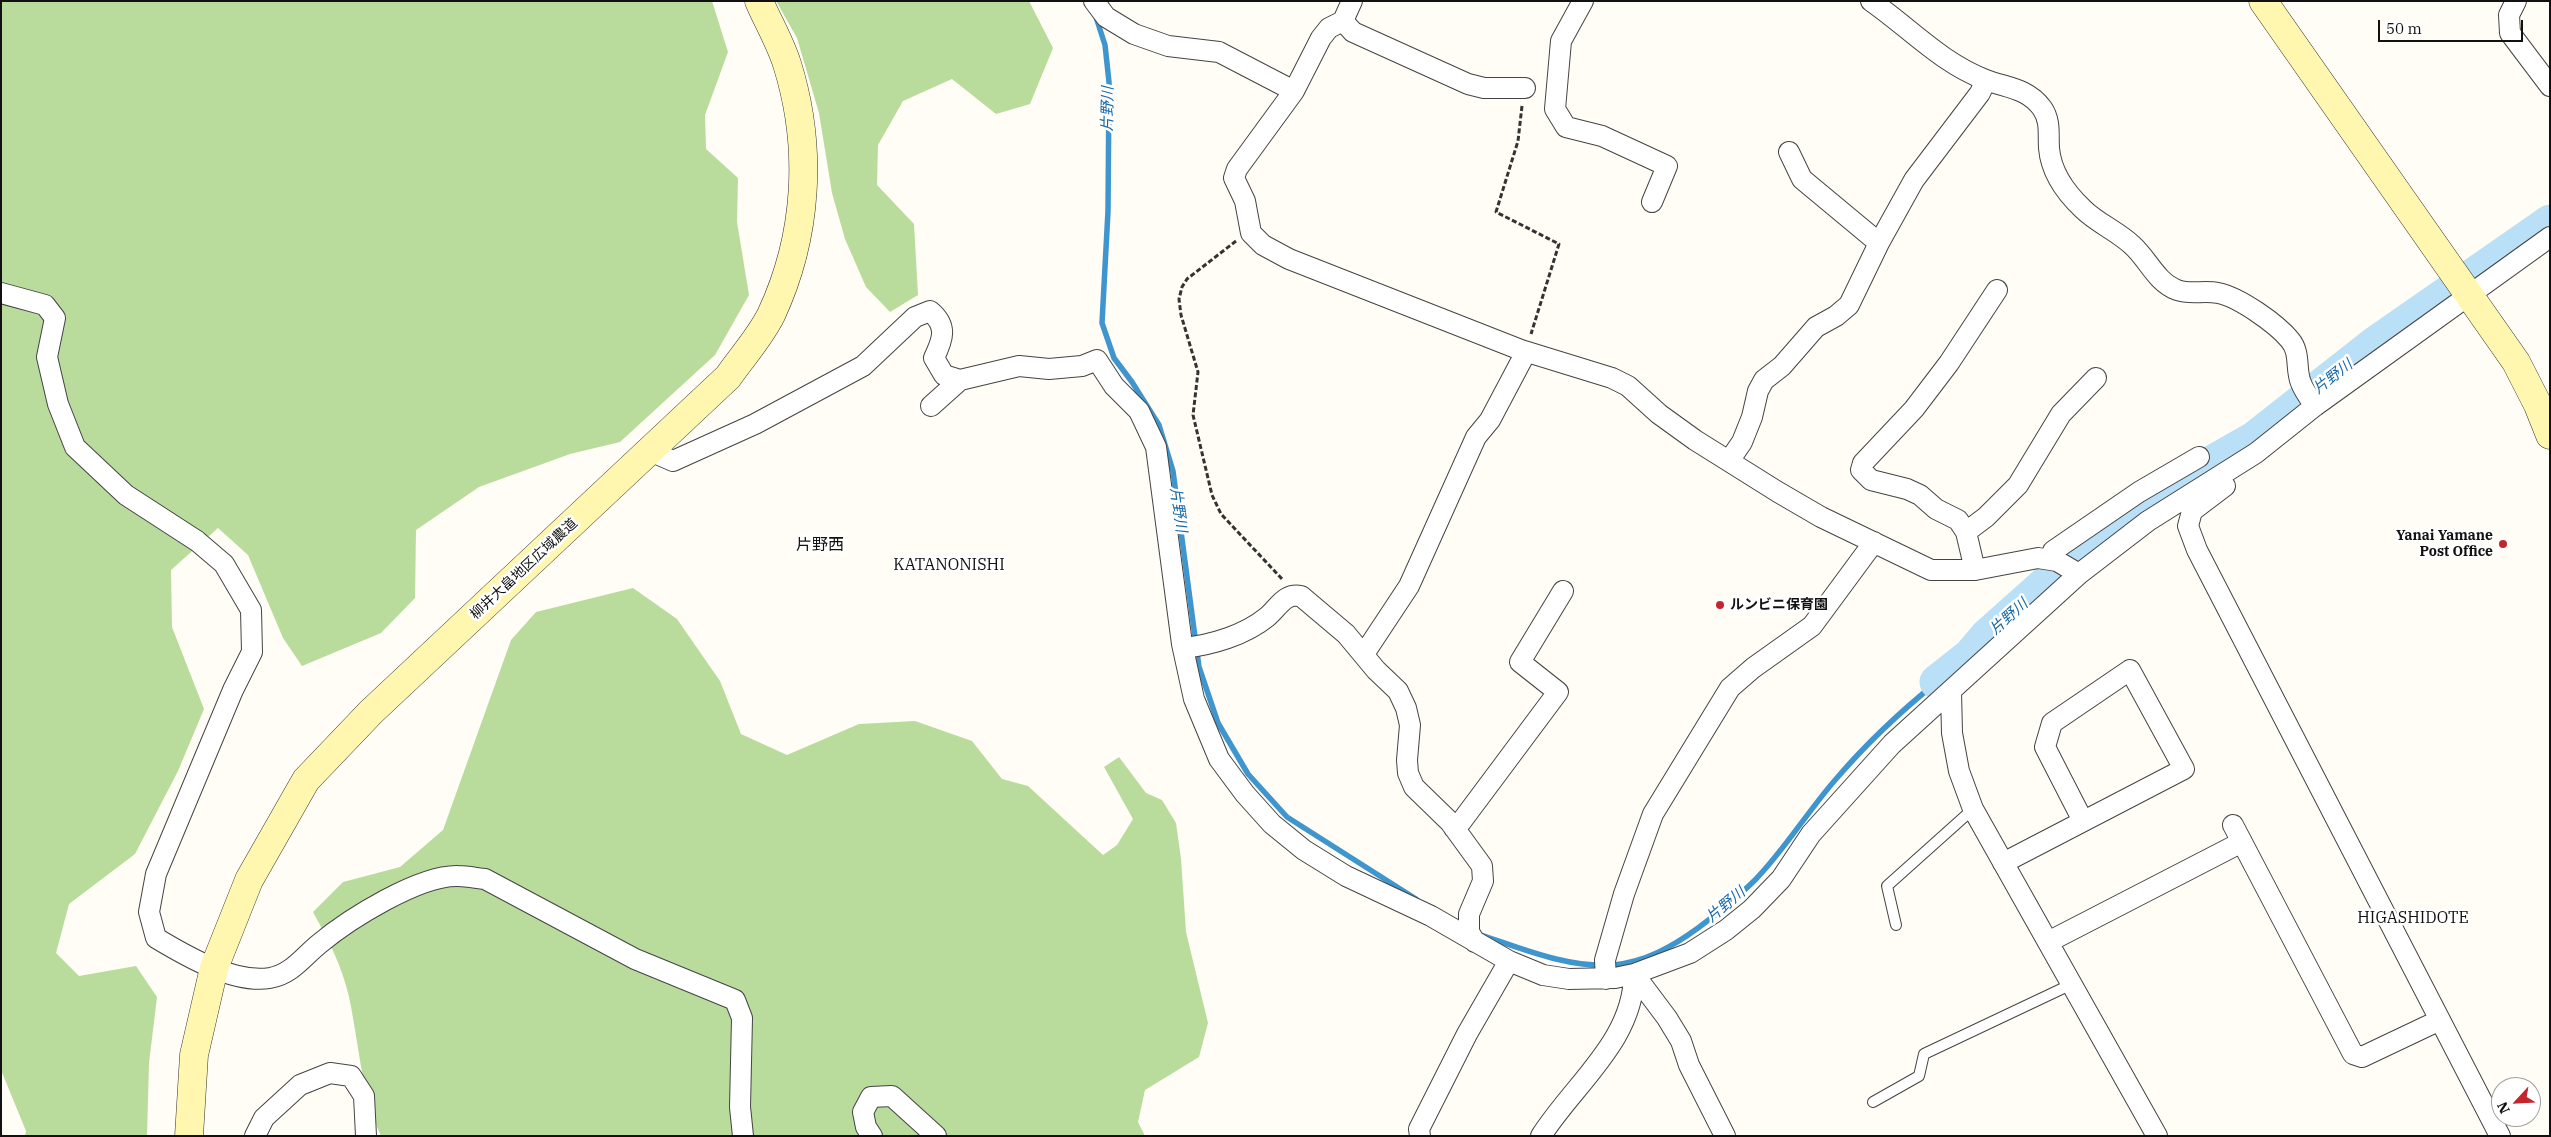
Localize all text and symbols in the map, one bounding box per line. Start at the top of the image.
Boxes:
scale bar [2381,10,2526,42]
text: 50 m [2386,19,2422,38]
water label: 片野川 [1099,86,1117,132]
water label: 片野川 [2310,356,2356,398]
water label: 片野川 [1166,486,1190,534]
street label: 柳井大畠地区広域農道 [467,515,581,623]
place label: Yanai Yamane Post Office [2396,528,2493,560]
district label: 片野西 [796,535,844,555]
marker: Yanai Yamane Post Office [2497,538,2509,550]
district label: KATANONISHI [886,555,1012,575]
water label: 片野川 [1986,595,2032,639]
place label: ルンビニ保育園 [1730,597,1828,613]
marker: ルンビニ保育園 [1714,599,1726,611]
water label: 片野川 [1703,884,1749,926]
district label: HIGASHIDOTE [2350,908,2476,928]
north arrow [2491,1077,2541,1127]
text: N [2493,1099,2514,1117]

